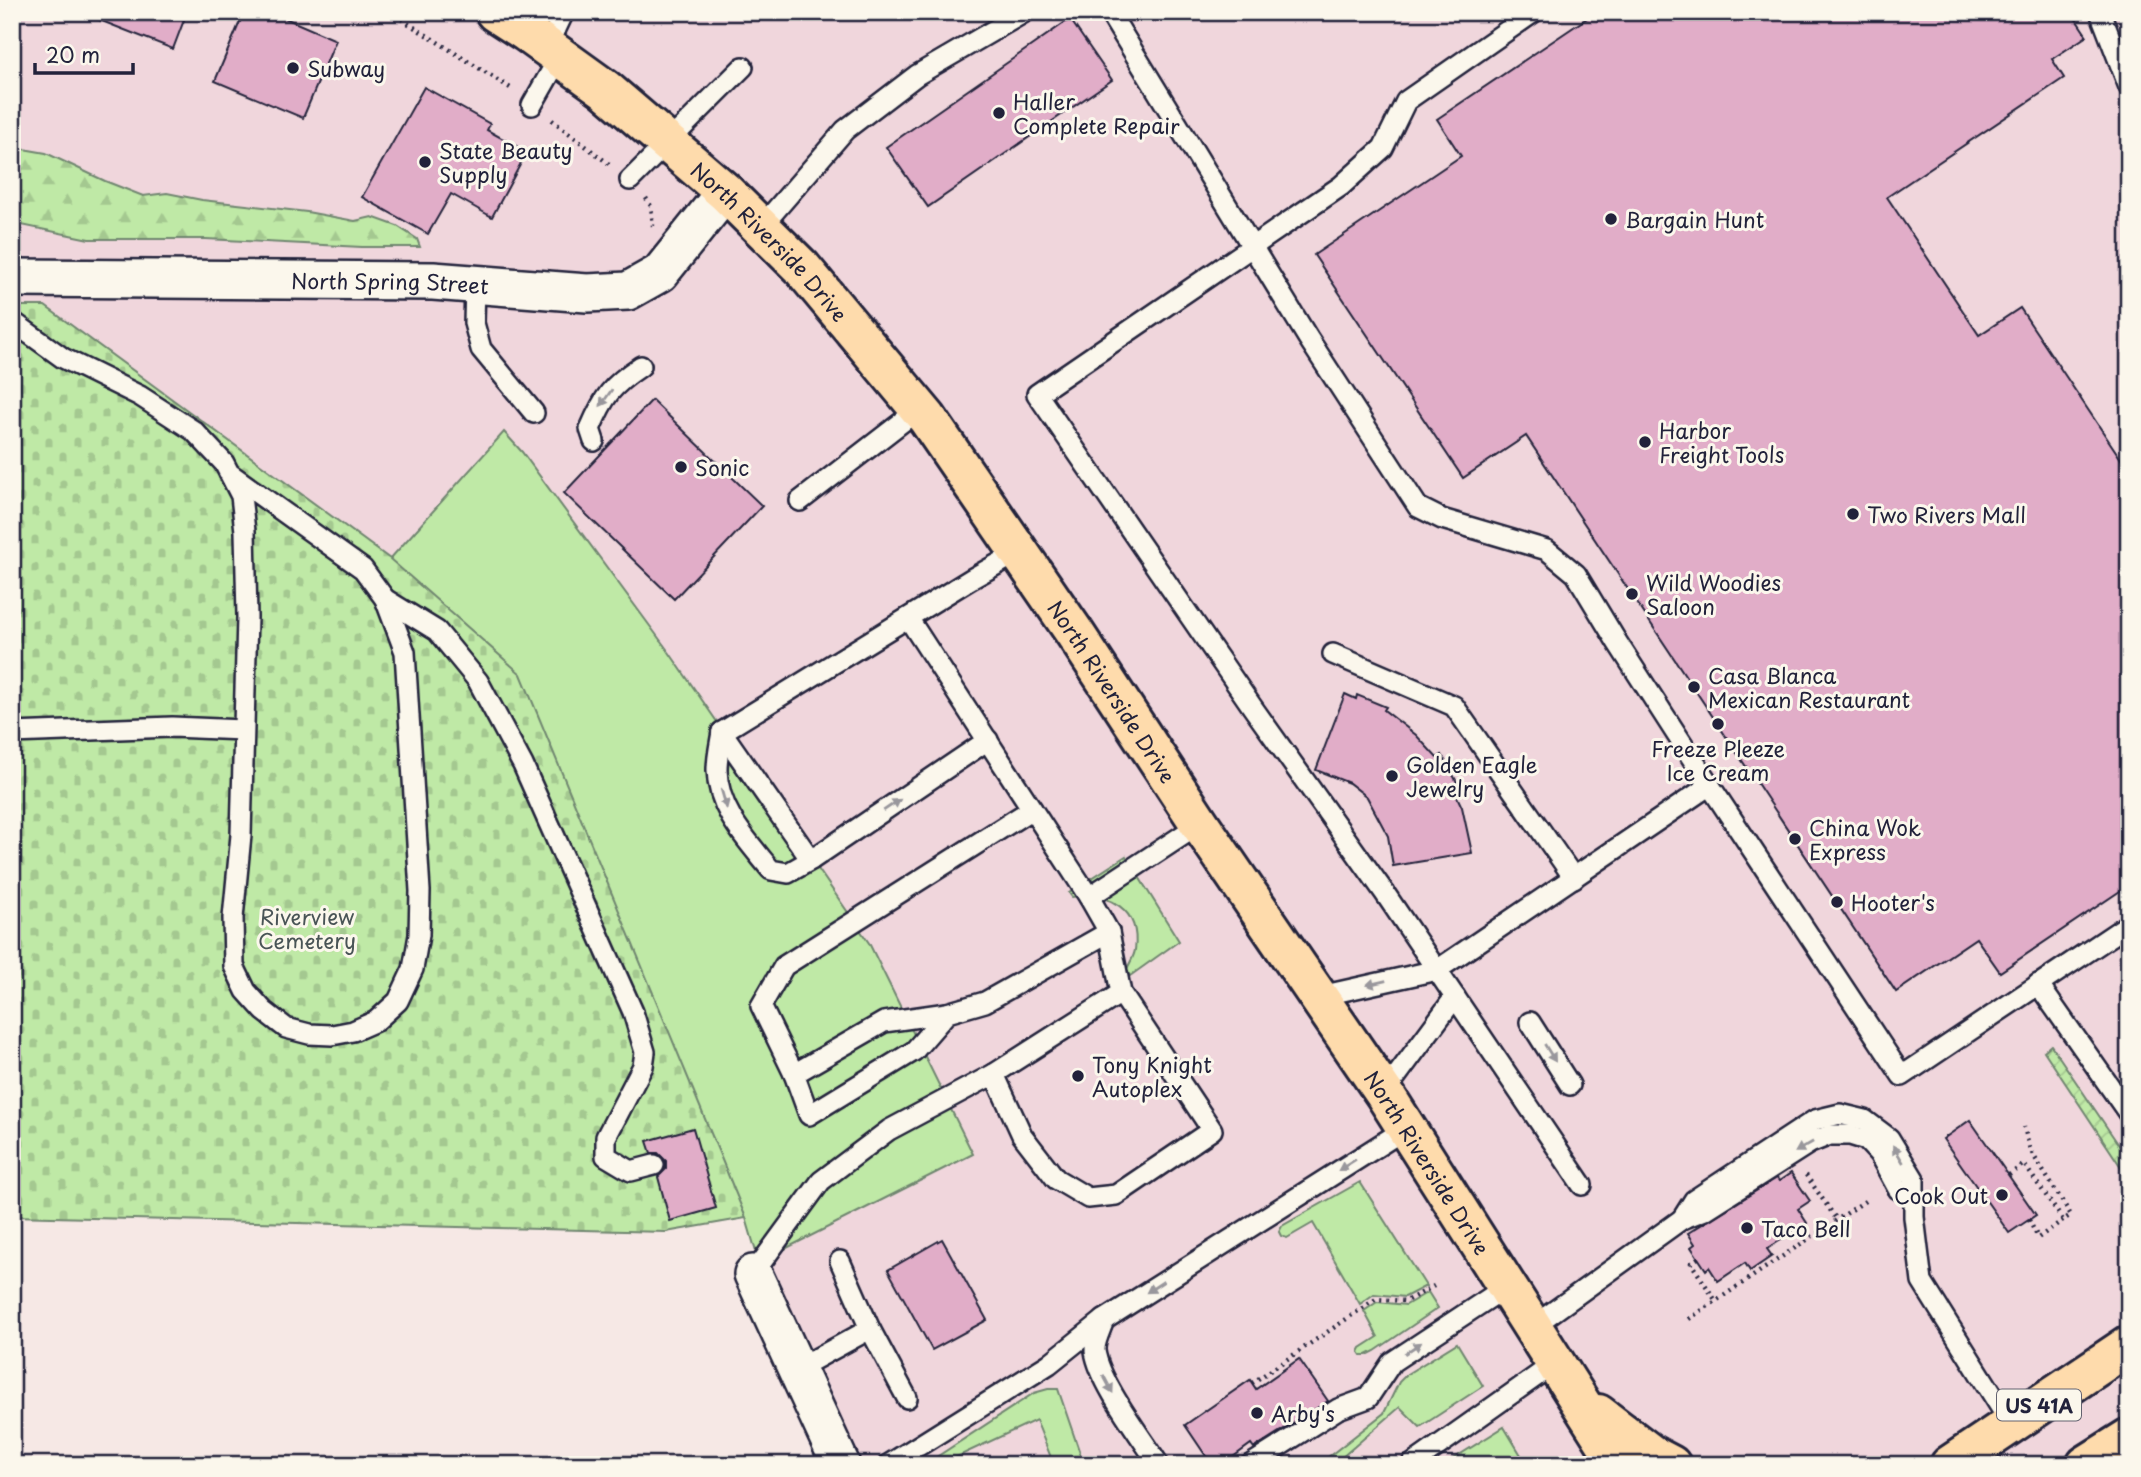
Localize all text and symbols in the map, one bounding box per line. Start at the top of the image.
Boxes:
scale bar [35,32,133,76]
text: 20 m [46,38,100,70]
place label: Subway [307,52,385,84]
marker: Subway [285,60,301,76]
place label: Haller Complete Repair [1013,85,1180,141]
marker: Haller Complete Repair [991,105,1007,121]
place label: State Beauty Supply [439,134,573,190]
marker: State Beauty Supply [417,154,433,170]
street label: North Riverside Drive [684,154,856,328]
place label: Bargain Hunt [1625,203,1764,235]
marker: Bargain Hunt [1603,211,1619,227]
street label: North Spring Street [291,264,490,301]
one-way arrow [599,389,613,407]
place label: Harbor Freight Tools [1659,414,1784,470]
marker: Harbor Freight Tools [1637,434,1653,450]
place label: Sonic [695,451,749,483]
marker: Sonic [673,459,689,475]
place label: Two Rivers Mall [1867,498,2026,530]
marker: Two Rivers Mall [1845,506,1861,522]
place label: Wild Woodies Saloon [1646,566,1781,622]
marker: Wild Woodies Saloon [1624,586,1640,602]
street label: North Riverside Drive [1040,593,1184,789]
place label: Casa Blanca Mexican Restaurant [1708,659,1910,715]
marker: Casa Blanca Mexican Restaurant [1686,679,1702,695]
marker: Freeze Pleeze Ice Cream [1710,716,1726,732]
place label: Freeze Pleeze Ice Cream [1651,732,1785,788]
place label: Golden Eagle Jewelry [1406,748,1538,804]
marker: Golden Eagle Jewelry [1384,768,1400,784]
one-way arrow [719,788,729,809]
one-way arrow [883,798,901,812]
place label: China Wok Express [1809,811,1921,867]
marker: China Wok Express [1787,831,1803,847]
place label: Hooter's [1851,886,1935,918]
marker: Hooter's [1829,894,1845,910]
park label: Riverview Cemetery [258,900,356,956]
one-way arrow [1365,978,1387,989]
one-way arrow [1544,1044,1557,1063]
place label: Tony Knight Autoplex [1092,1048,1212,1104]
street label: North Riverside Drive [1357,1064,1498,1261]
marker: Tony Knight Autoplex [1070,1068,1086,1084]
one-way arrow [1795,1141,1814,1153]
one-way arrow [1892,1144,1905,1163]
one-way arrow [1337,1158,1357,1171]
place label: Cook Out [1894,1179,1988,1211]
marker: Cook Out [1994,1187,2010,1203]
place label: Taco Bell [1761,1212,1850,1244]
marker: Taco Bell [1739,1220,1755,1236]
one-way arrow [1145,1281,1165,1294]
one-way arrow [1403,1342,1422,1355]
one-way arrow [1103,1374,1114,1394]
road number: US 41A [1997,1390,2081,1420]
place label: Arby's [1271,1397,1335,1429]
marker: Arby's [1249,1405,1265,1421]

